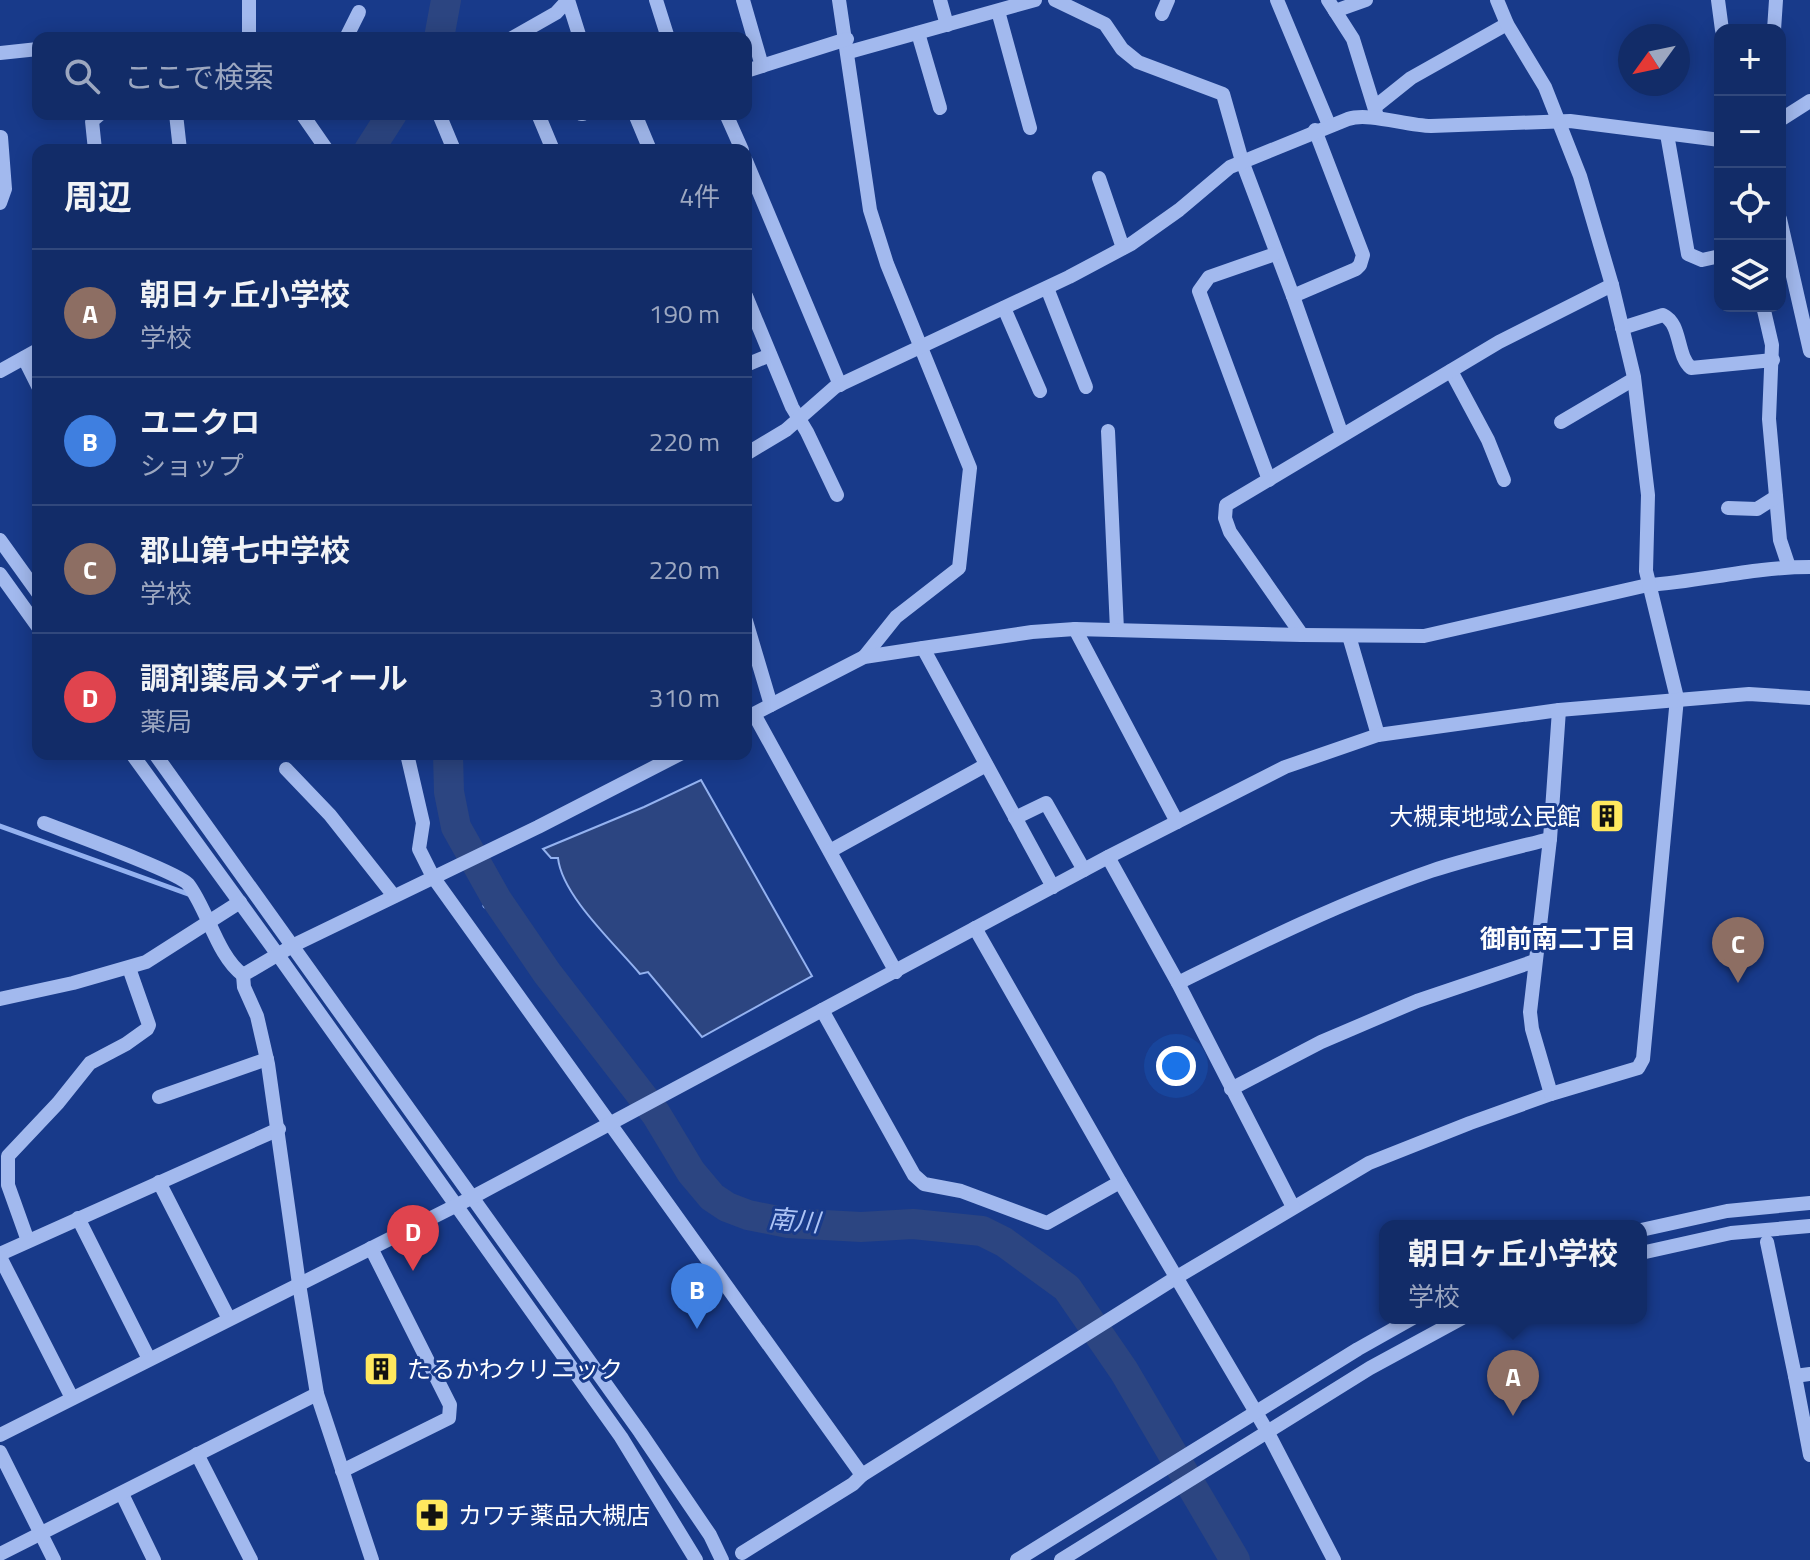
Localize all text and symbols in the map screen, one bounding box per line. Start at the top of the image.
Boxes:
north arrow [1618,24,1690,96]
map controls [1714,24,1786,312]
button: + [1714,24,1786,96]
search box [32,32,752,120]
icon: search [60,54,104,98]
text: ここで検索 [124,54,274,100]
button: − [1714,96,1786,168]
button: locate [1714,168,1786,240]
text: 周辺 [64,170,132,222]
text: 4件 [679,177,720,216]
button: layers [1714,240,1786,312]
text: 朝日ヶ丘小学校 [140,271,350,317]
text: A [82,294,98,333]
text: 190 m [649,294,720,333]
text: 学校 [140,318,192,357]
text: ユニクロ [140,399,260,445]
text: B [82,422,98,461]
text: 220 m [649,422,720,461]
text: ショップ [140,446,244,485]
text: 郡山第七中学校 [140,527,350,573]
text: C [83,550,97,589]
text: 220 m [649,550,720,589]
text: 学校 [140,574,192,613]
text: 調剤薬局メディール [140,655,408,701]
text: D [82,678,98,717]
text: 310 m [649,678,720,717]
text: 薬局 [140,702,192,741]
building icon: 大槻東地域公民館 [1588,797,1626,835]
place label: 大槻東地域公民館 [1389,798,1581,834]
pin: C [1712,917,1764,983]
district label: 御前南二丁目 [1480,919,1636,958]
your location [1156,1046,1196,1086]
water label: 南川 [766,1198,825,1242]
pin: D [387,1205,439,1271]
popup [1379,1220,1647,1324]
text: 朝日ヶ丘小学校 [1408,1230,1618,1276]
pin: B [671,1263,723,1329]
text: 学校 [1408,1277,1460,1316]
building icon: たるかわクリニック [362,1350,400,1388]
pin: A [1487,1350,1539,1416]
place label: たるかわクリニック [407,1351,623,1387]
pharmacy icon: カワチ薬品大槻店 [413,1496,451,1534]
place label: カワチ薬品大槻店 [458,1497,650,1533]

